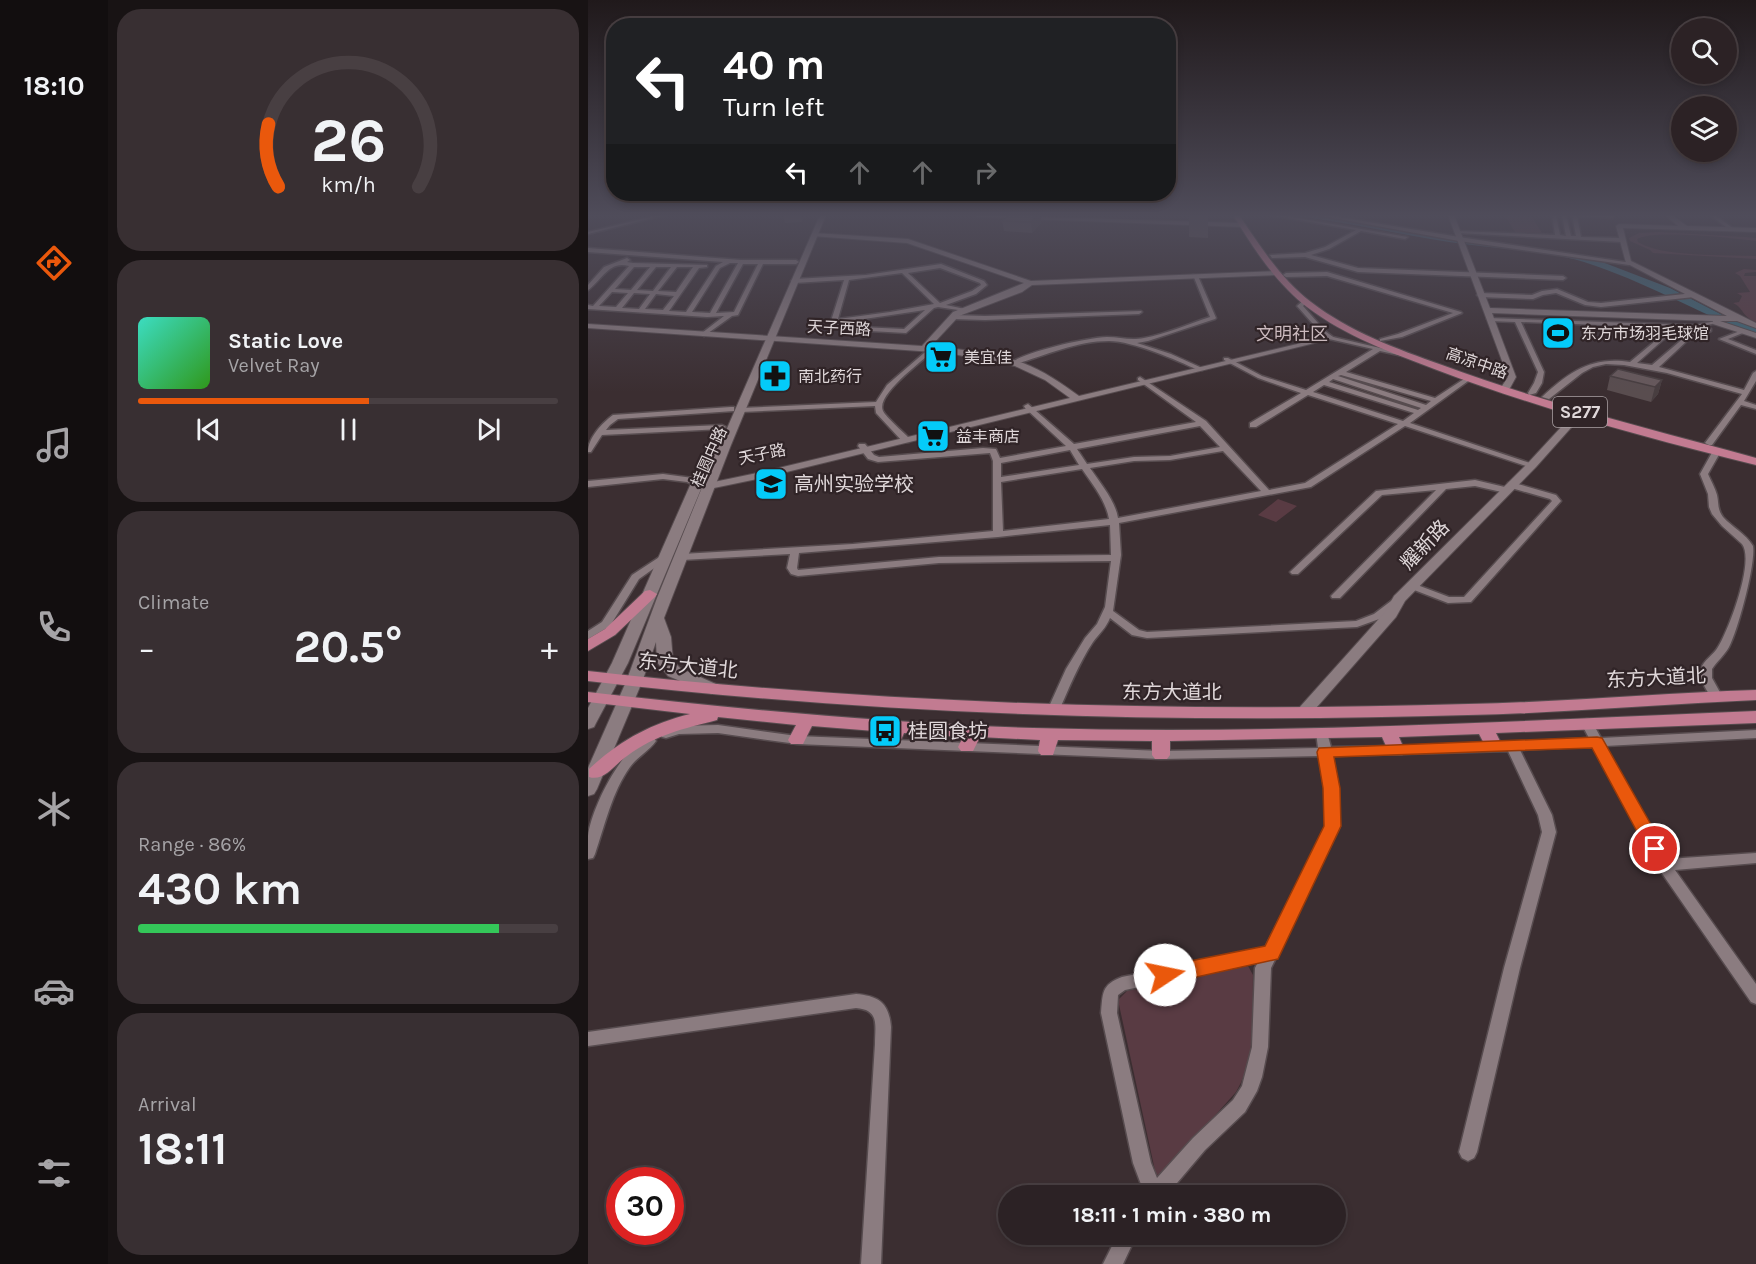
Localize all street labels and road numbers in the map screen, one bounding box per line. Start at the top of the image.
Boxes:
street label: 天子西路 [807,317,871,339]
street label: 高凉中路 [1444,344,1510,382]
road number: S277 [1553,397,1607,427]
street label: 桂圆中路 [687,424,731,490]
street label: 天子路 [737,440,787,468]
street label: 耀新路 [1396,515,1454,575]
street label: 东方大道北 [637,649,739,683]
street label: 东方大道北 [1605,664,1707,692]
street label: 东方大道北 [1122,681,1222,704]

